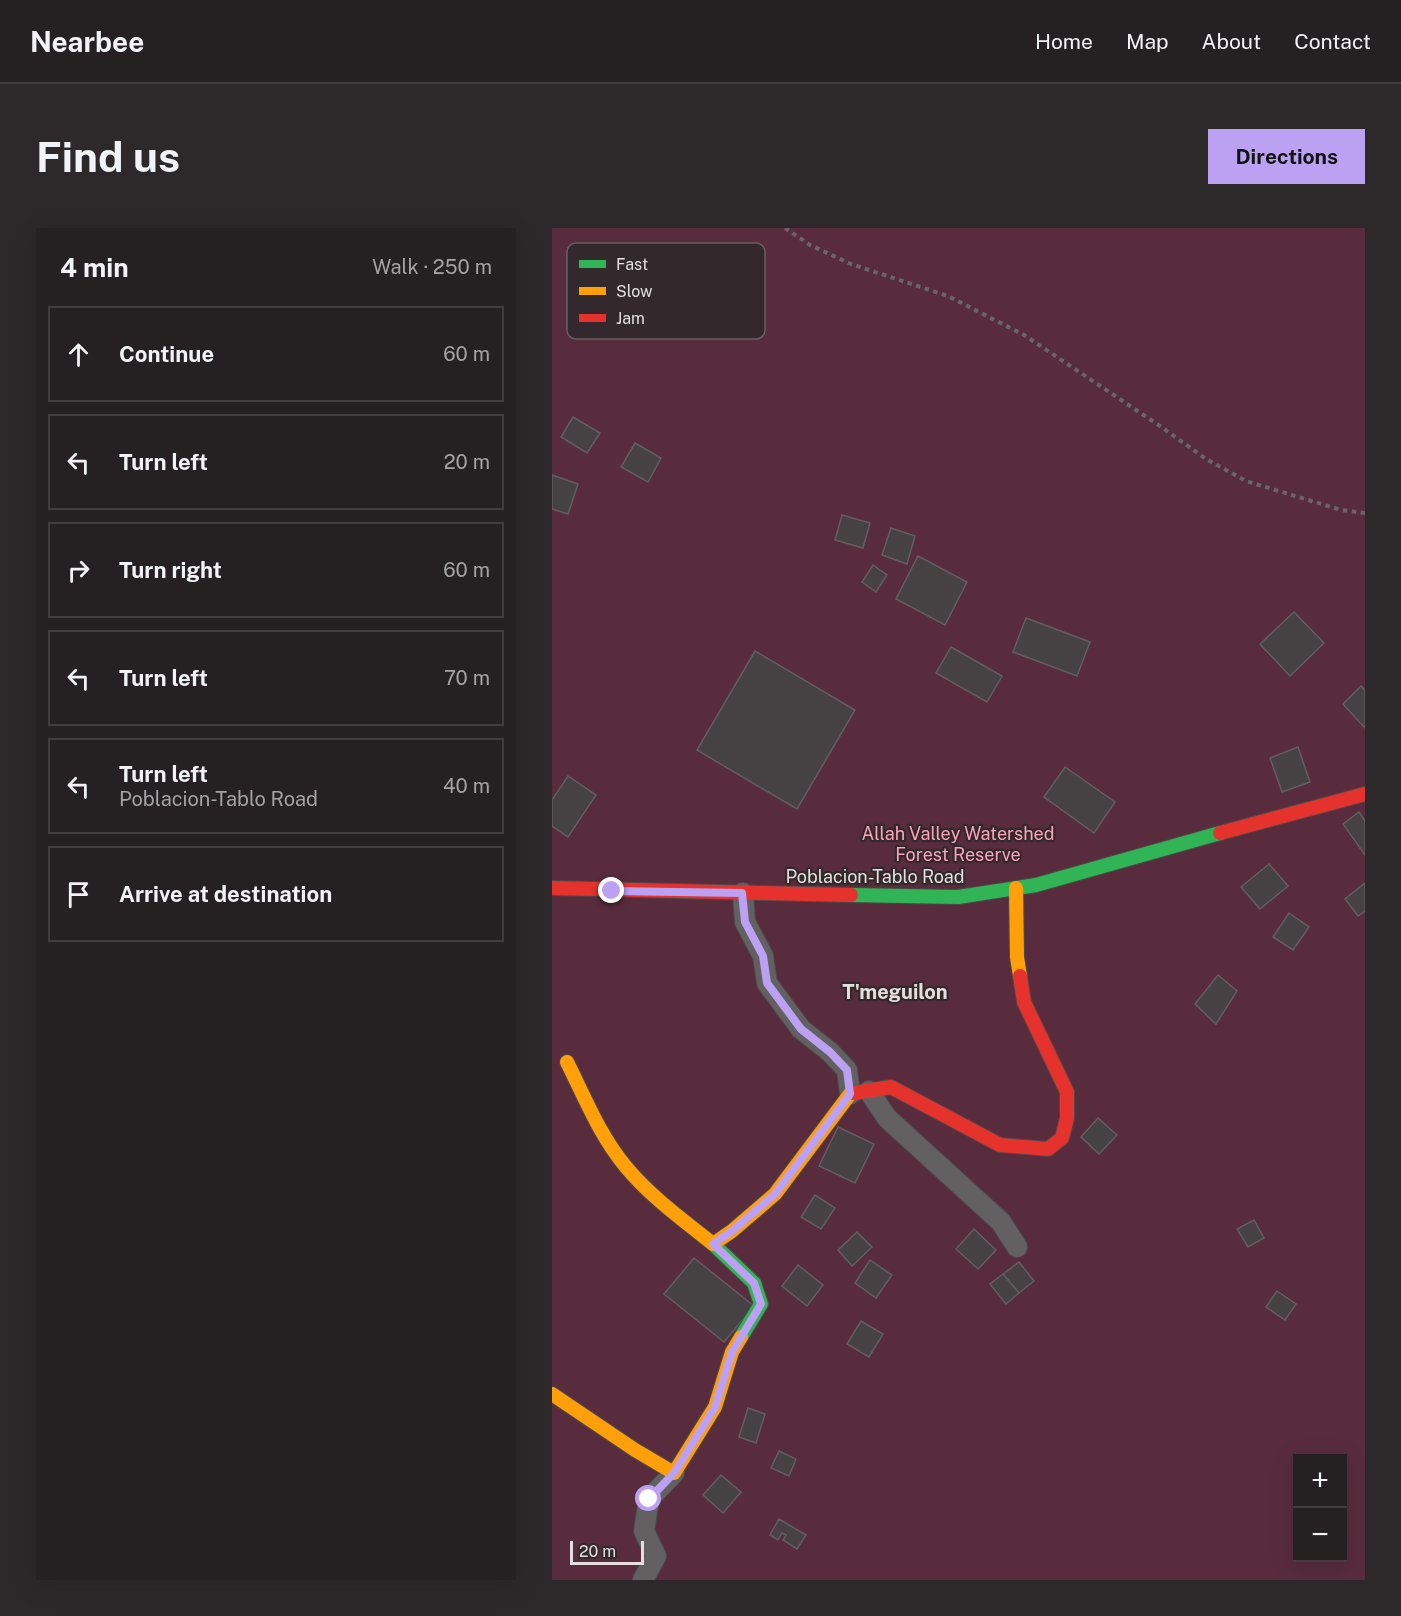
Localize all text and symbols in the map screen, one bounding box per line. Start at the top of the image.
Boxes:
text: Nearbee [30,25,144,58]
text: Home [1035,29,1093,54]
text: Map [1126,29,1169,54]
text: About [1202,29,1261,54]
text: Contact [1294,29,1371,54]
button: Directions [1208,129,1365,184]
text: Find us [36,132,180,181]
legend [567,243,765,339]
text: 4 min [60,252,129,283]
text: Walk · 250 m [372,255,492,279]
text: Fast [616,255,648,274]
text: Slow [616,282,653,301]
text: Jam [616,309,645,328]
icon: ahead [62,338,95,371]
text: Continue [119,341,214,367]
text: 60 m [443,342,490,366]
icon: left [62,446,95,479]
text: Turn left [119,449,208,475]
text: 20 m [444,450,490,474]
icon: right [62,554,95,587]
text: Turn right [119,557,222,583]
text: 60 m [443,558,490,582]
icon: left [62,662,95,695]
text: Turn left [119,665,208,691]
text: 70 m [444,666,490,690]
text: Turn left [119,761,208,787]
icon: left [62,770,95,803]
text: 40 m [443,774,490,798]
text: Poblacion-Tablo Road [119,787,318,811]
park label: Allah Valley Watershed Forest Reserve [862,823,1054,865]
street label: Poblacion-Tablo Road [785,866,965,887]
route end [598,877,624,903]
icon: arrive [62,878,95,911]
text: Arrive at destination [119,881,332,907]
district label: T'meguilon [842,980,948,1004]
map controls [1293,1454,1347,1562]
button: + [1293,1454,1347,1508]
route start [635,1485,661,1511]
button: − [1293,1508,1347,1562]
scale bar [570,1538,644,1566]
text: 20 m [579,1542,616,1561]

